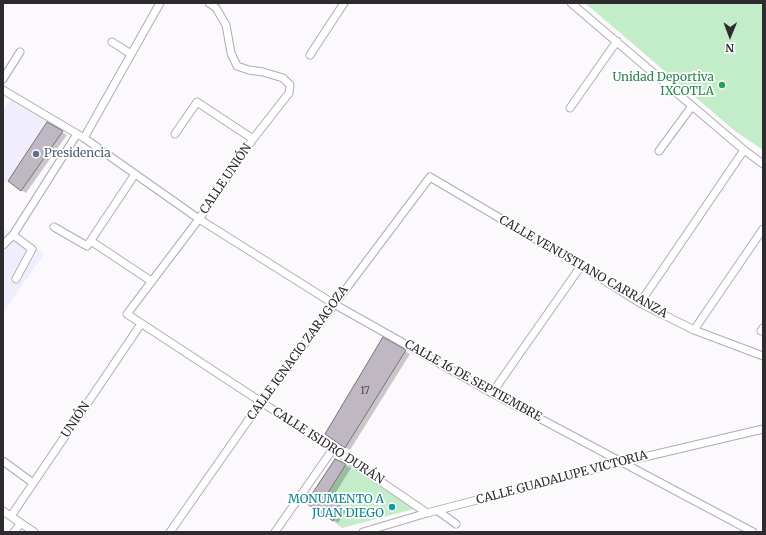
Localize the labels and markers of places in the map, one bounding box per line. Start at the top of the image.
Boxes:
place label: Unidad Deportiva IXCOTLA [612,71,714,99]
marker: Unidad Deportiva IXCOTLA [717,80,727,90]
place label: Presidencia [44,147,111,161]
marker: Presidencia [31,149,41,159]
place label: MONUMENTO A JUAN DIEGO [288,493,384,521]
marker: MONUMENTO A JUAN DIEGO [387,502,397,512]

